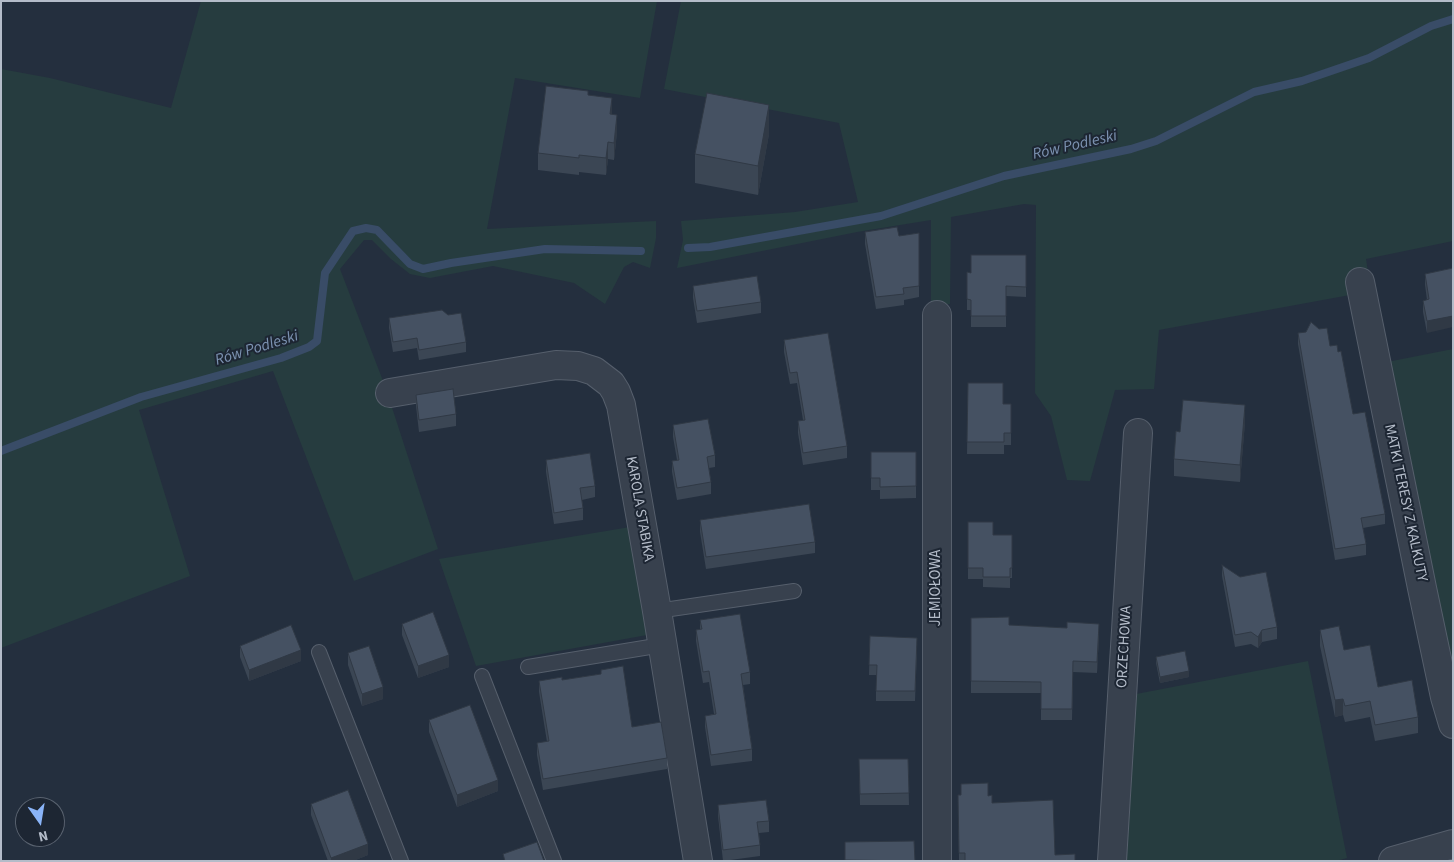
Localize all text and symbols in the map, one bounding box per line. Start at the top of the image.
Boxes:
water label: Rów Podleski [1031,127,1119,165]
water label: Rów Podleski [213,327,301,371]
street label: MATKI TERESY Z KALKUTY [1380,423,1430,583]
street label: KAROLA STABIKA [621,455,657,563]
street label: JEMIOŁOWA [928,550,946,626]
street label: ORZECHOWA [1114,605,1136,689]
north arrow [15,797,65,847]
text: N [36,825,50,846]

